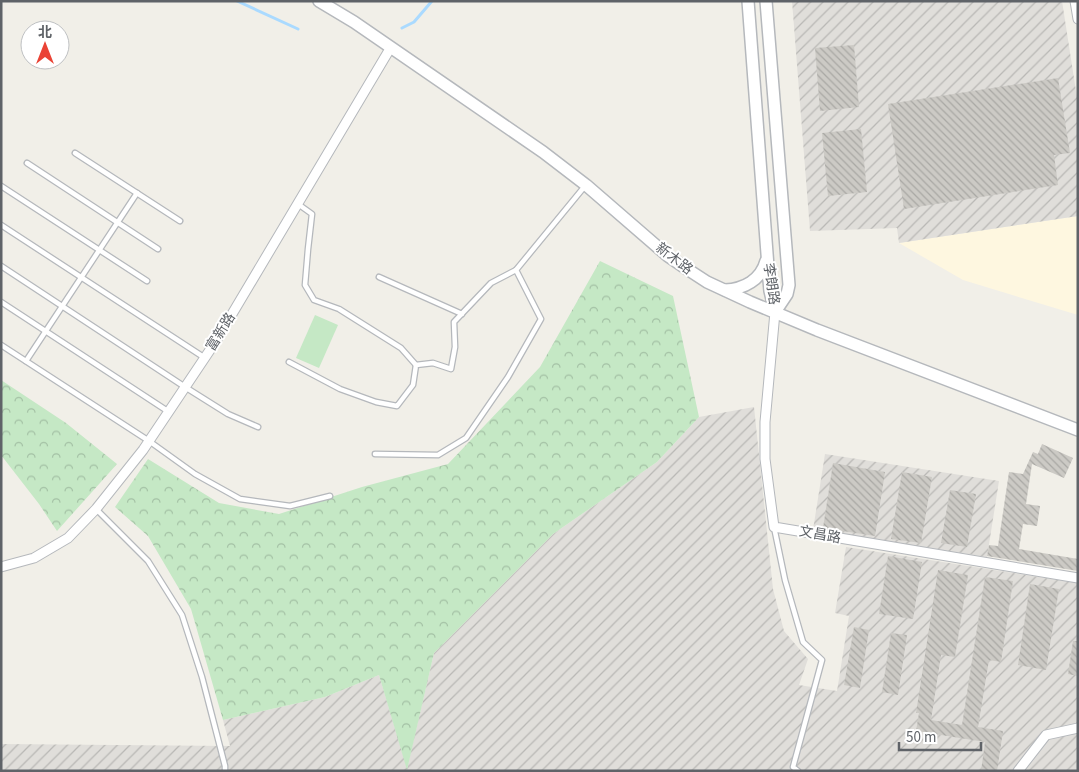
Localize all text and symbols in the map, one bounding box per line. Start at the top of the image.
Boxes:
north arrow [20,20,70,70]
text: 北 [38,23,52,43]
street label: 新木路 [651,238,697,280]
street label: 李朗路 [758,262,784,306]
street label: 富新路 [201,309,241,355]
street label: 文昌路 [798,522,842,548]
scale bar [899,720,982,752]
text: 50 m [906,727,936,748]

